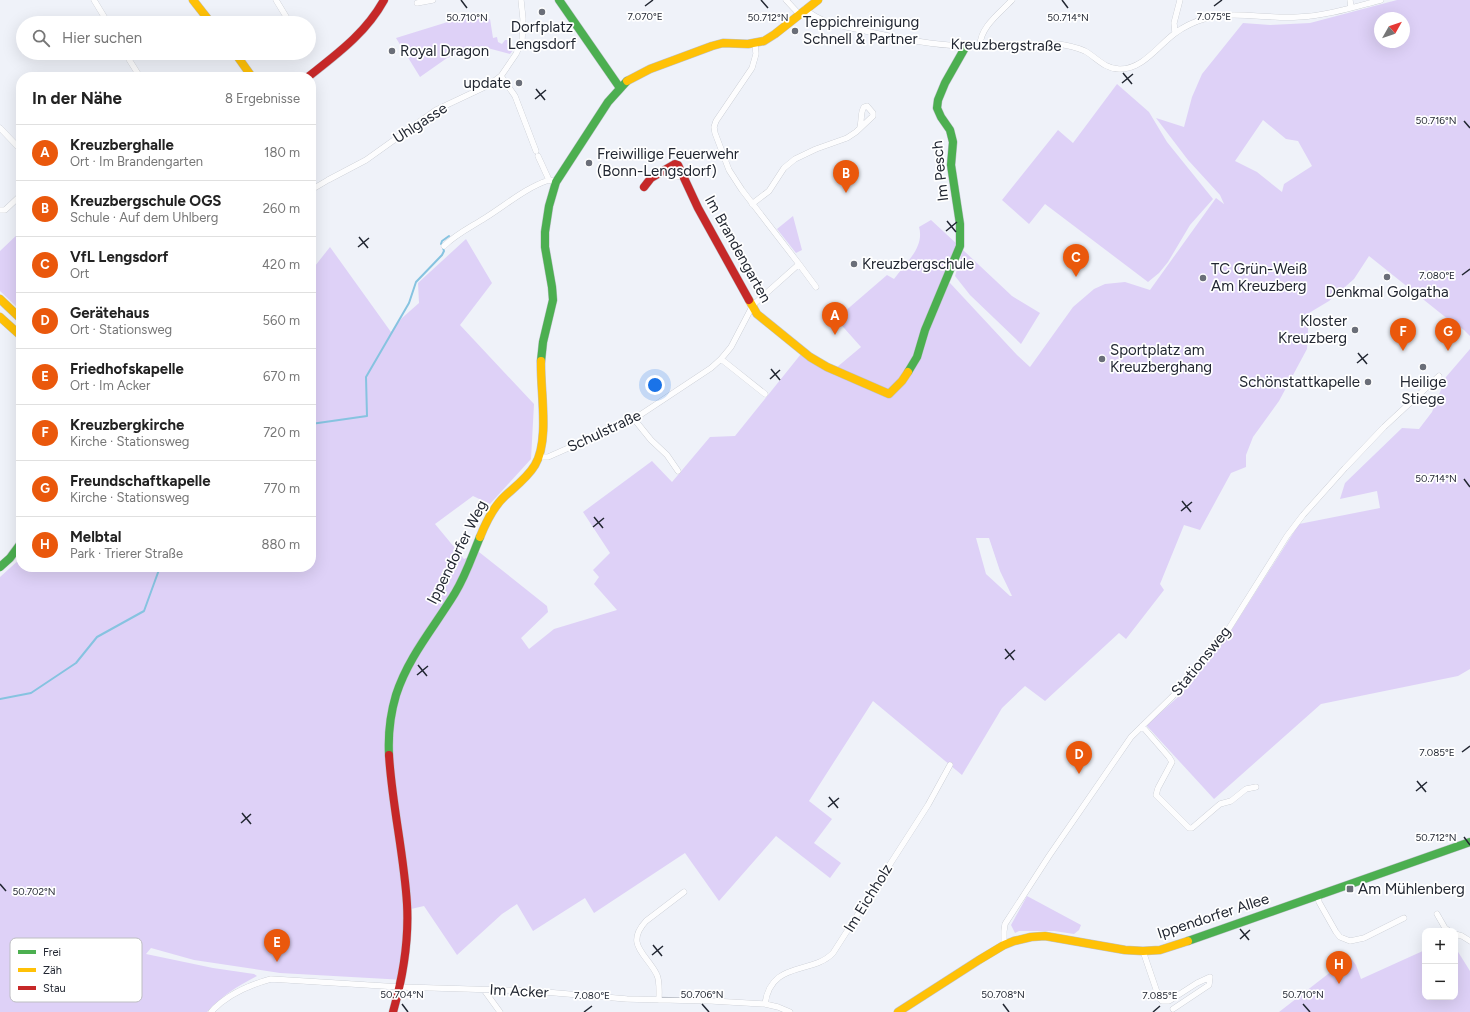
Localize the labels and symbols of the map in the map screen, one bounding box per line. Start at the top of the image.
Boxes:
marker: Dorfplatz Lengsdorf [537,7,547,17]
text: 7.070°E [627,10,663,23]
text: 7.075°E [1197,10,1231,23]
text: 50.710°N [446,11,488,24]
text: 50.712°N [748,11,788,24]
text: 50.714°N [1047,11,1089,24]
north arrow [1374,12,1410,48]
place label: Teppichreinigung Schnell & Partner [803,13,919,48]
place label: Dorfplatz Lengsdorf [508,18,577,53]
marker: Teppichreinigung Schnell & Partner [790,26,800,36]
street label: Kreuzbergstraße [950,35,1062,55]
place label: Royal Dragon [400,42,489,60]
marker: Royal Dragon [387,46,397,56]
place label: update [464,74,511,92]
marker: update [514,78,524,88]
street label: Uhlgasse [390,99,450,147]
text: 50.716°N [1416,114,1456,127]
street label: Im Pesch [928,140,952,202]
place label: Freiwillige Feuerwehr (Bonn-Lengsdorf) [597,145,739,180]
marker: Freiwillige Feuerwehr (Bonn-Lengsdorf) [584,158,594,168]
pin: B [833,160,859,193]
street label: Im Brandengarten [701,192,775,306]
pin: C [1063,244,1089,277]
place label: Kreuzbergschule [862,255,974,273]
marker: Kreuzbergschule [849,259,859,269]
place label: TC Grün-Weiß Am Kreuzberg [1211,260,1307,295]
text: 7.080°E [1419,269,1455,282]
marker: Denkmal Golgatha [1382,272,1392,282]
marker: TC Grün-Weiß Am Kreuzberg [1198,273,1208,283]
place label: Denkmal Golgatha [1325,283,1449,301]
pin: A [822,302,848,335]
place label: Kloster Kreuzberg [1278,312,1347,347]
pin: F [1390,318,1416,351]
pin: G [1435,318,1461,351]
marker: Kloster Kreuzberg [1350,325,1360,335]
place label: Sportplatz am Kreuzberghang [1110,341,1212,376]
marker: Sportplatz am Kreuzberghang [1097,354,1107,364]
marker: Heilige Stiege [1418,362,1428,372]
place label: Schönstattkapelle [1239,373,1360,391]
place label: Heilige Stiege [1400,373,1446,408]
your location [645,375,665,395]
marker: Schönstattkapelle [1363,377,1373,387]
street label: Schulstraße [564,406,644,456]
text: 50.714°N [1415,472,1457,485]
street label: Ippendorfer Weg [423,497,491,607]
street label: Stationsweg [1167,623,1235,699]
pin: D [1066,741,1092,774]
text: 7.085°E [1419,746,1455,759]
text: 50.712°N [1416,831,1456,844]
street label: Im Eichholz [840,861,896,935]
place label: Am Mühlenberg [1358,880,1465,898]
marker: Am Mühlenberg [1345,884,1355,894]
text: 50.702°N [12,885,56,898]
street label: Ippendorfer Allee [1155,889,1271,943]
pin: E [264,929,290,962]
legend [10,938,142,1002]
text: Frei [43,946,61,959]
pin: H [1326,951,1352,984]
text: Zäh [43,964,62,977]
street label: Im Acker [489,980,549,1002]
text: Stau [43,982,66,995]
text: 50.704°N [380,988,424,1001]
text: 50.706°N [680,988,724,1001]
text: 50.708°N [981,988,1025,1001]
text: 50.710°N [1282,988,1324,1001]
text: 7.080°E [574,989,610,1002]
text: 7.085°E [1142,989,1178,1002]

